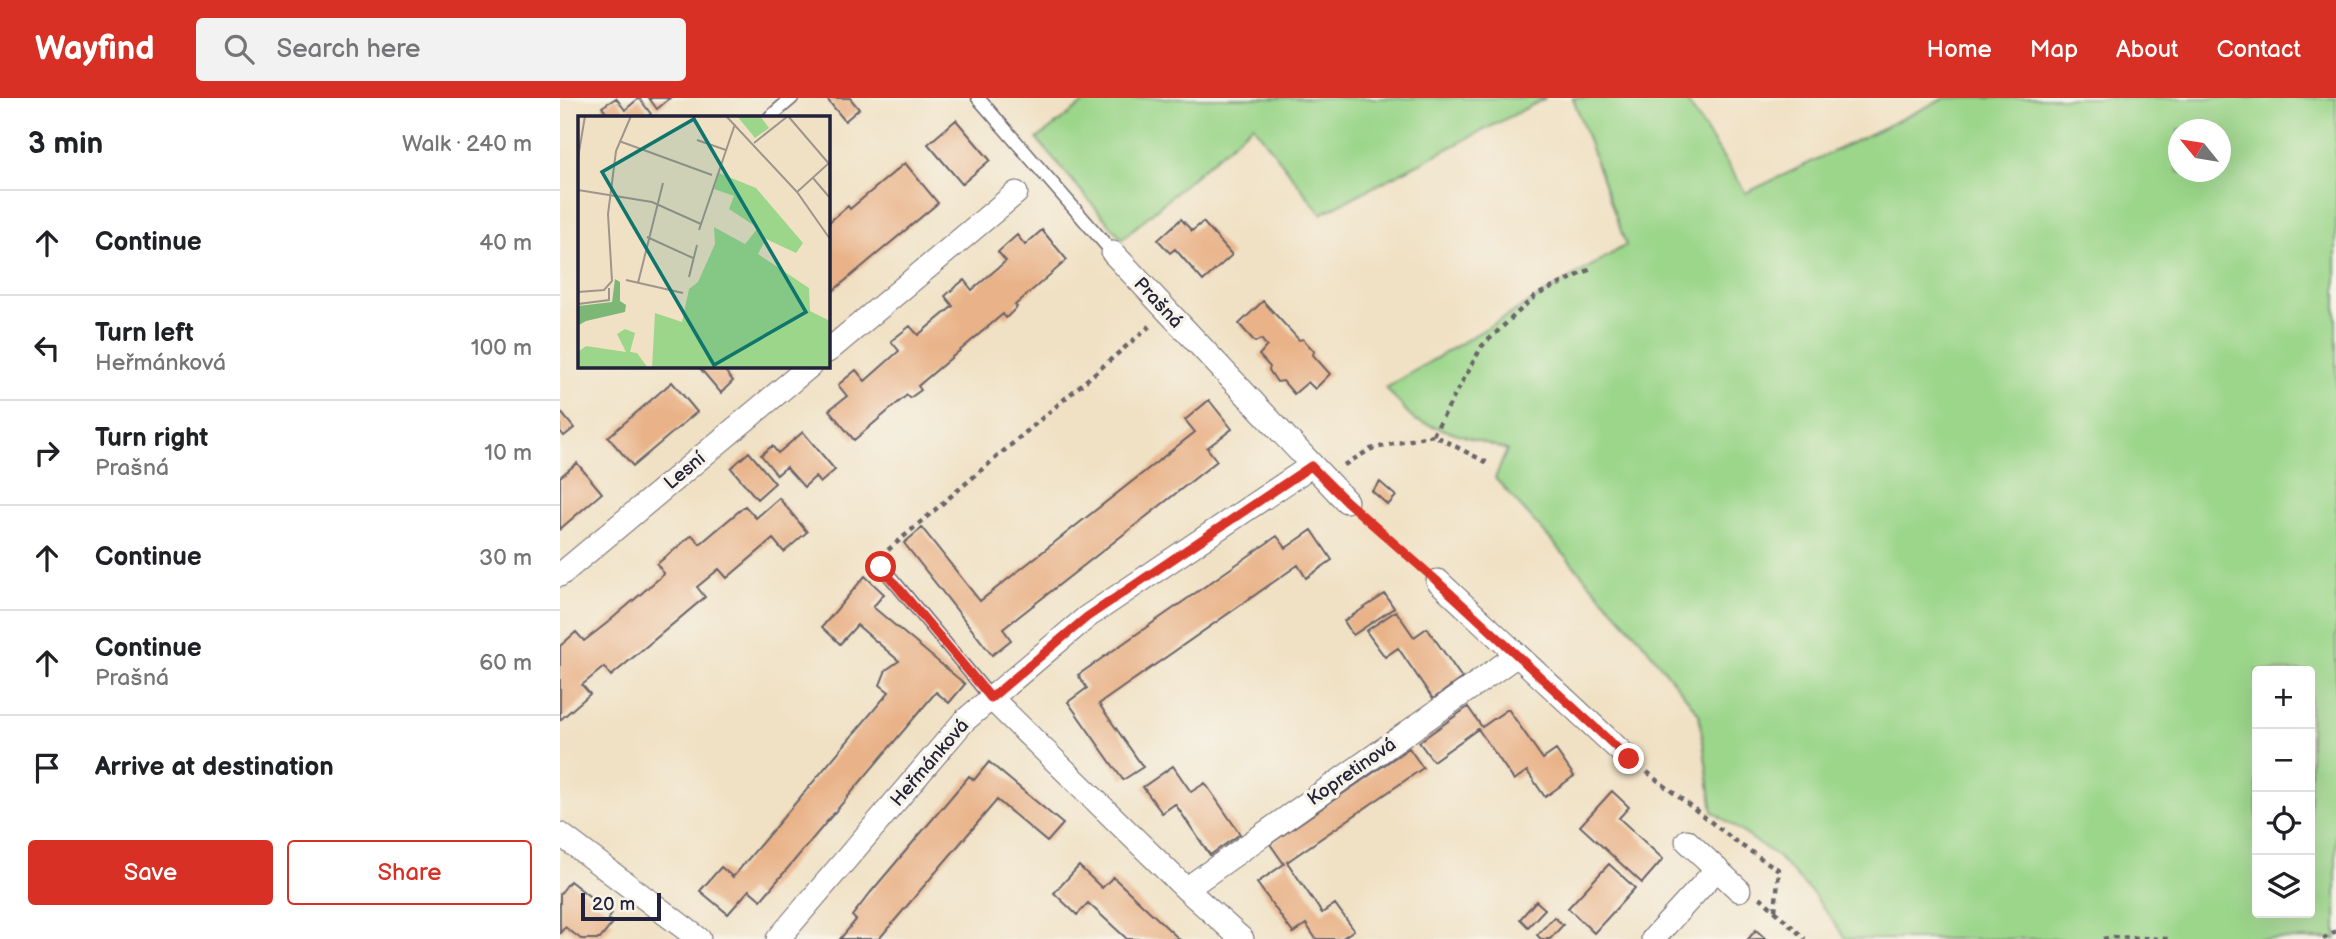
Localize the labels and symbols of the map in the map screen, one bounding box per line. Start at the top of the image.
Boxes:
inset map [578,116,830,368]
north arrow [2168,119,2231,182]
street label: Prašná [1129,273,1187,333]
street label: Lesní [660,447,710,495]
route start [865,551,896,582]
street label: Heřmánková [886,715,974,811]
street label: Kopretinová [1303,733,1401,811]
route end [1613,743,1644,774]
scale bar [581,890,662,922]

